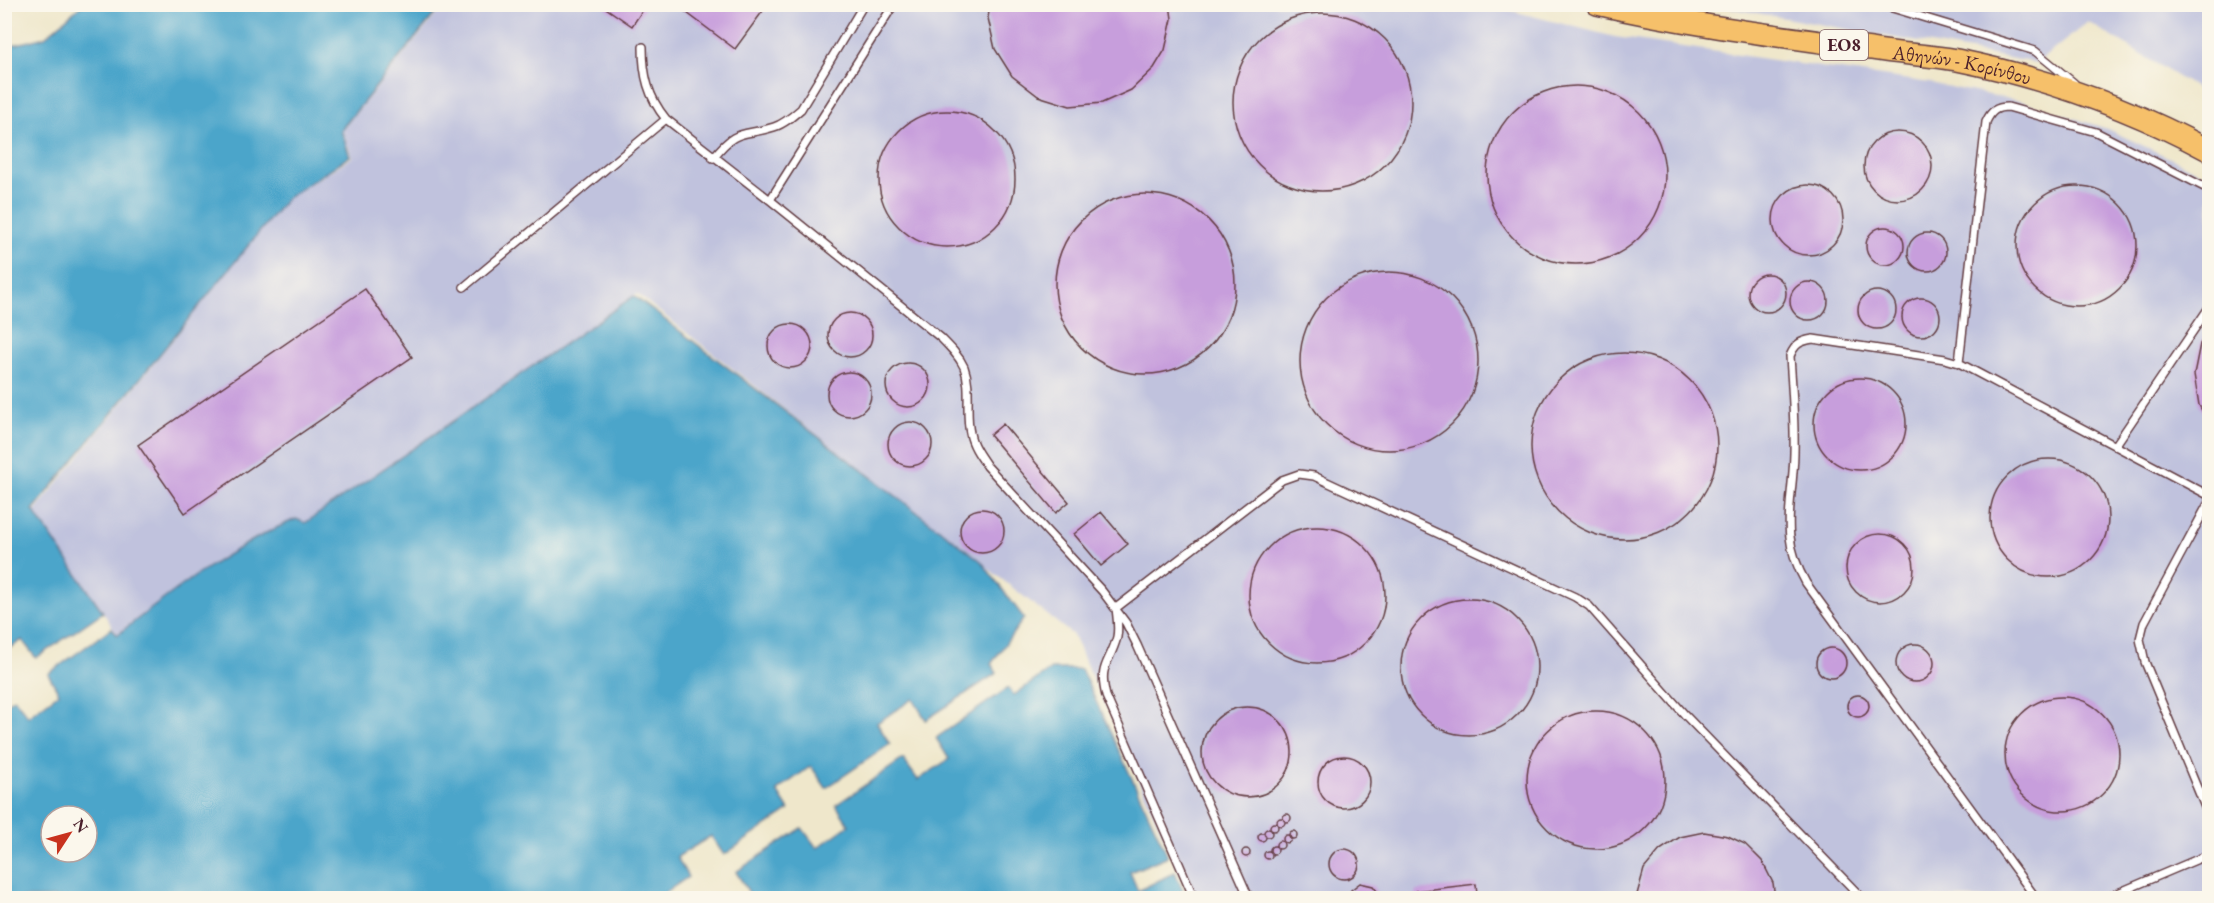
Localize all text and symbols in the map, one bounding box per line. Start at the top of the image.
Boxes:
road number: ΕΟ8 [1820,30,1868,60]
street label: Αθηνών - Κορίνθου [1890,39,2034,91]
north arrow [39,804,99,864]
text: N [68,814,93,837]

